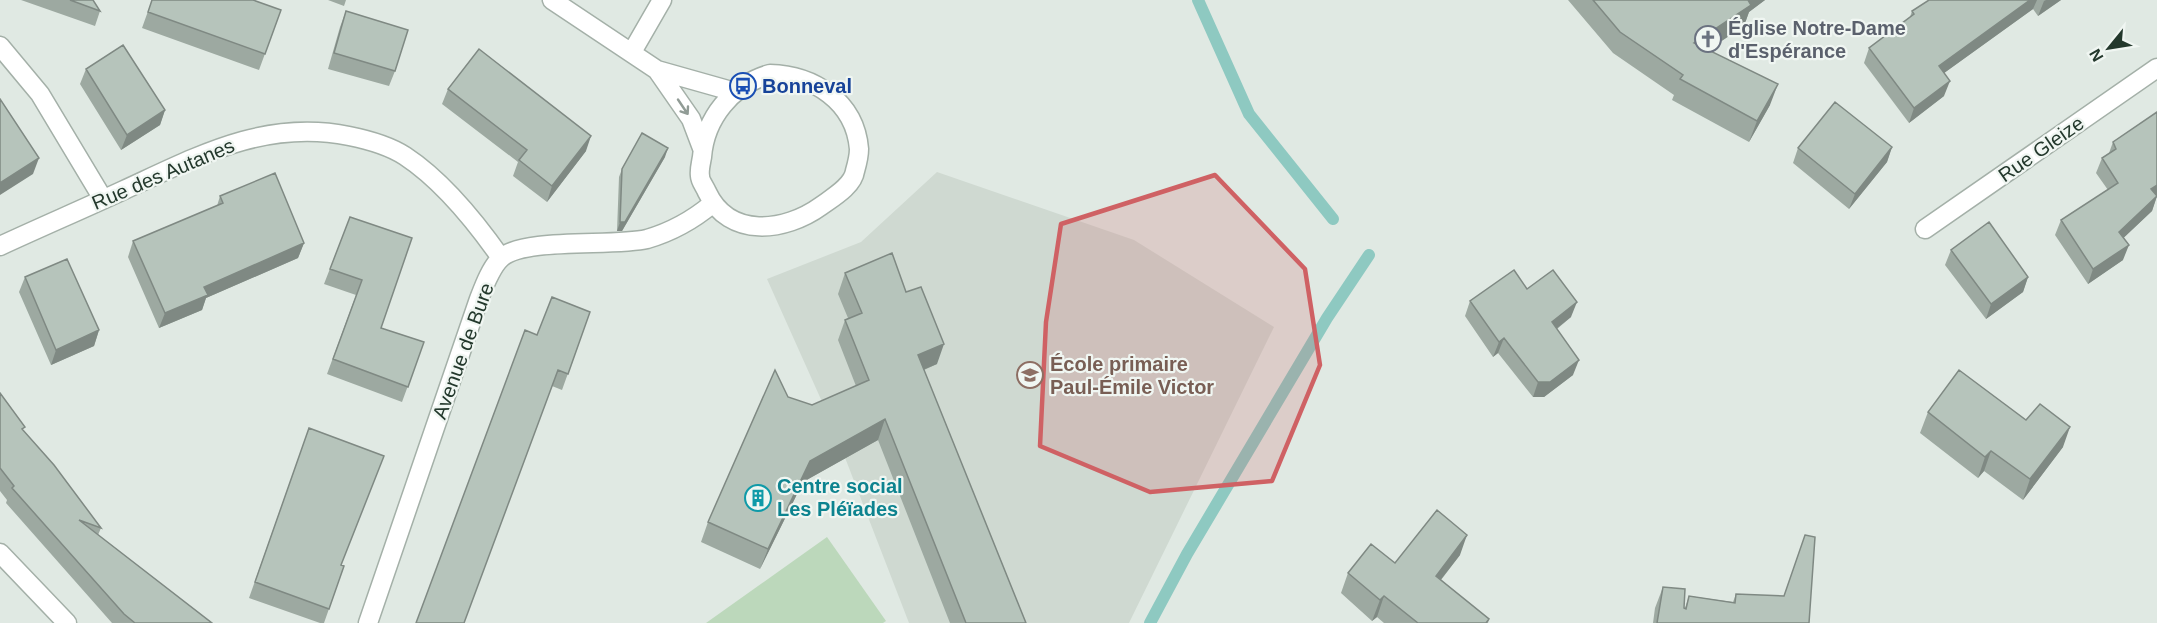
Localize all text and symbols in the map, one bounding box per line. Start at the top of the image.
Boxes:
place label: Église Notre-Dame d'Espérance [1728,17,1906,62]
north arrow [2079,18,2139,78]
church icon: Église Notre-Dame d'Espérance [1693,24,1723,54]
text: N [2086,46,2107,65]
bus stop icon: Bonneval [728,71,758,101]
place label: Bonneval [762,75,852,97]
one-way arrow [677,99,689,115]
street label: Rue Gleize [1994,112,2088,186]
street label: Rue des Autanes [89,134,237,214]
street label: Avenue de Bure [428,280,498,422]
place label: École primaire Paul-Émile Victor [1050,353,1214,398]
school or university icon: École primaire Paul-Émile Victor [1015,360,1045,390]
place label: Centre social Les Pléïades [777,475,903,520]
building icon: Centre social Les Pléïades [743,483,773,513]

